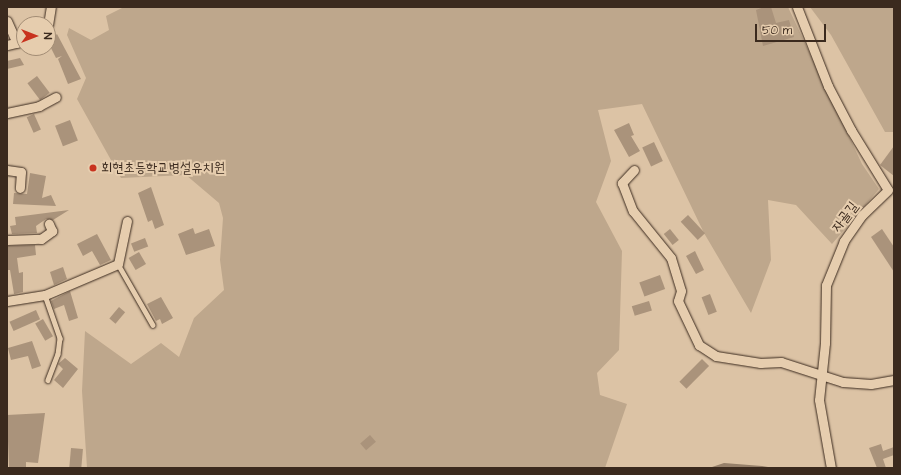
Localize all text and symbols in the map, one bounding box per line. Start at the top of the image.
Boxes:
north arrow [16,16,56,56]
scale bar [757,16,828,42]
text: 50 m [762,22,792,39]
text: N [40,33,55,39]
place label: 회현초등학교병설유치원 [101,160,225,176]
marker: 회현초등학교병설유치원 [88,163,98,173]
street label: 자골길 [828,198,862,236]

